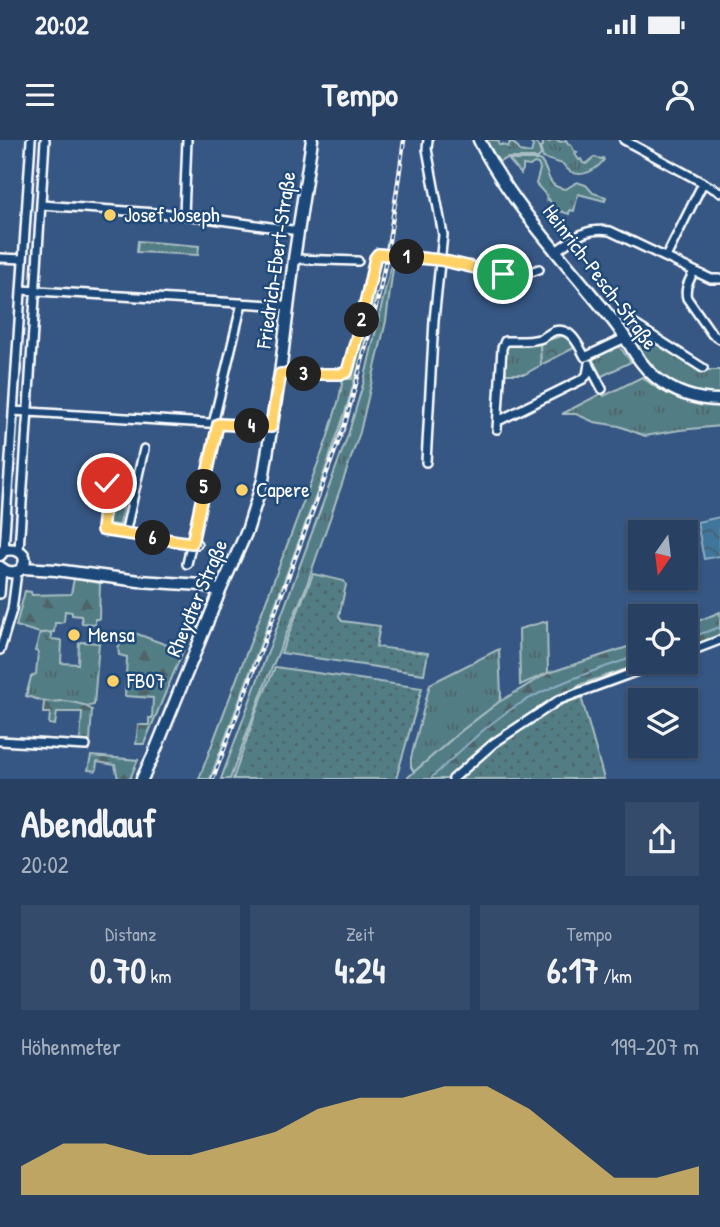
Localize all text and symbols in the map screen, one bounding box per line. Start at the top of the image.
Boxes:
text: 20:02 [35,7,89,42]
text: Tempo [322,73,398,116]
icon: menu [21,76,59,114]
icon: person [661,76,699,114]
street label: Friedrich-Ebert-Straße [249,170,302,351]
street label: Heinrich-Pesch-Straße [536,198,665,355]
place label: Josef Joseph [124,200,220,229]
marker: Josef Joseph [102,207,118,223]
pin: 1 [390,240,424,274]
text: 1 [403,243,410,269]
pin [473,244,533,304]
icon: arrive [484,255,522,293]
pin: 2 [344,302,380,338]
text: 2 [357,306,366,332]
pin: 3 [286,356,322,392]
text: 3 [299,360,308,386]
pin: 4 [234,408,270,444]
text: 4 [248,412,255,438]
pin [77,453,137,513]
icon: check [88,464,126,502]
pin: 5 [186,470,222,504]
text: 5 [199,473,208,499]
place label: Capere [256,475,310,504]
marker: Capere [234,482,250,498]
pin: 6 [136,520,170,556]
north arrow [628,520,698,590]
map controls [628,520,698,758]
text: 6 [149,524,156,550]
street label: Rheydter Straße [159,535,234,661]
button: locate [628,604,698,674]
place label: Mensa [88,620,135,649]
marker: Mensa [66,627,82,643]
place label: FB07 [126,666,165,695]
marker: FB07 [105,673,121,689]
button: layers [628,688,698,758]
text: Abendlauf [21,797,156,849]
button: share [625,802,699,876]
text: 20:02 [21,849,68,880]
text: Distanz [105,921,156,947]
text: Zeit [346,921,374,947]
text: Tempo [567,921,612,947]
text: 0.70 [90,947,146,994]
text: 4:24 [335,947,385,994]
text: 6:17 [547,947,599,994]
text: km [146,963,171,989]
text: /km [599,963,632,989]
text: Höhenmeter [21,1031,121,1062]
text: 199–207 m [611,1031,699,1062]

